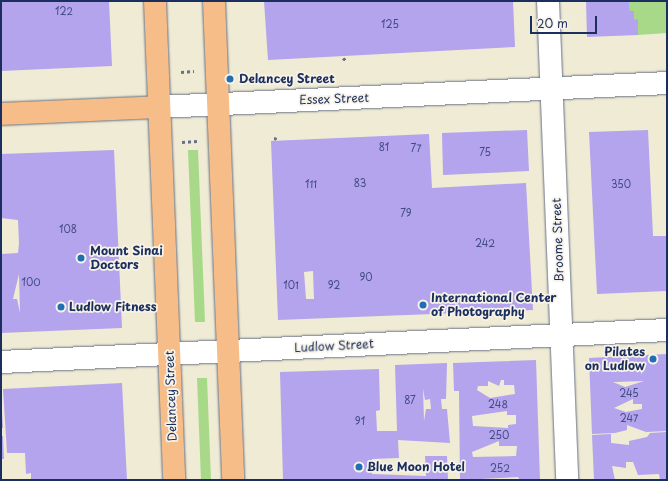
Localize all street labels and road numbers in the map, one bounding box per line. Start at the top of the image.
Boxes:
street label: Essex Street [298,91,370,107]
street label: Broome Street [549,197,567,283]
street label: Ludlow Street [294,337,374,355]
street label: Delancey Street [162,350,180,442]

